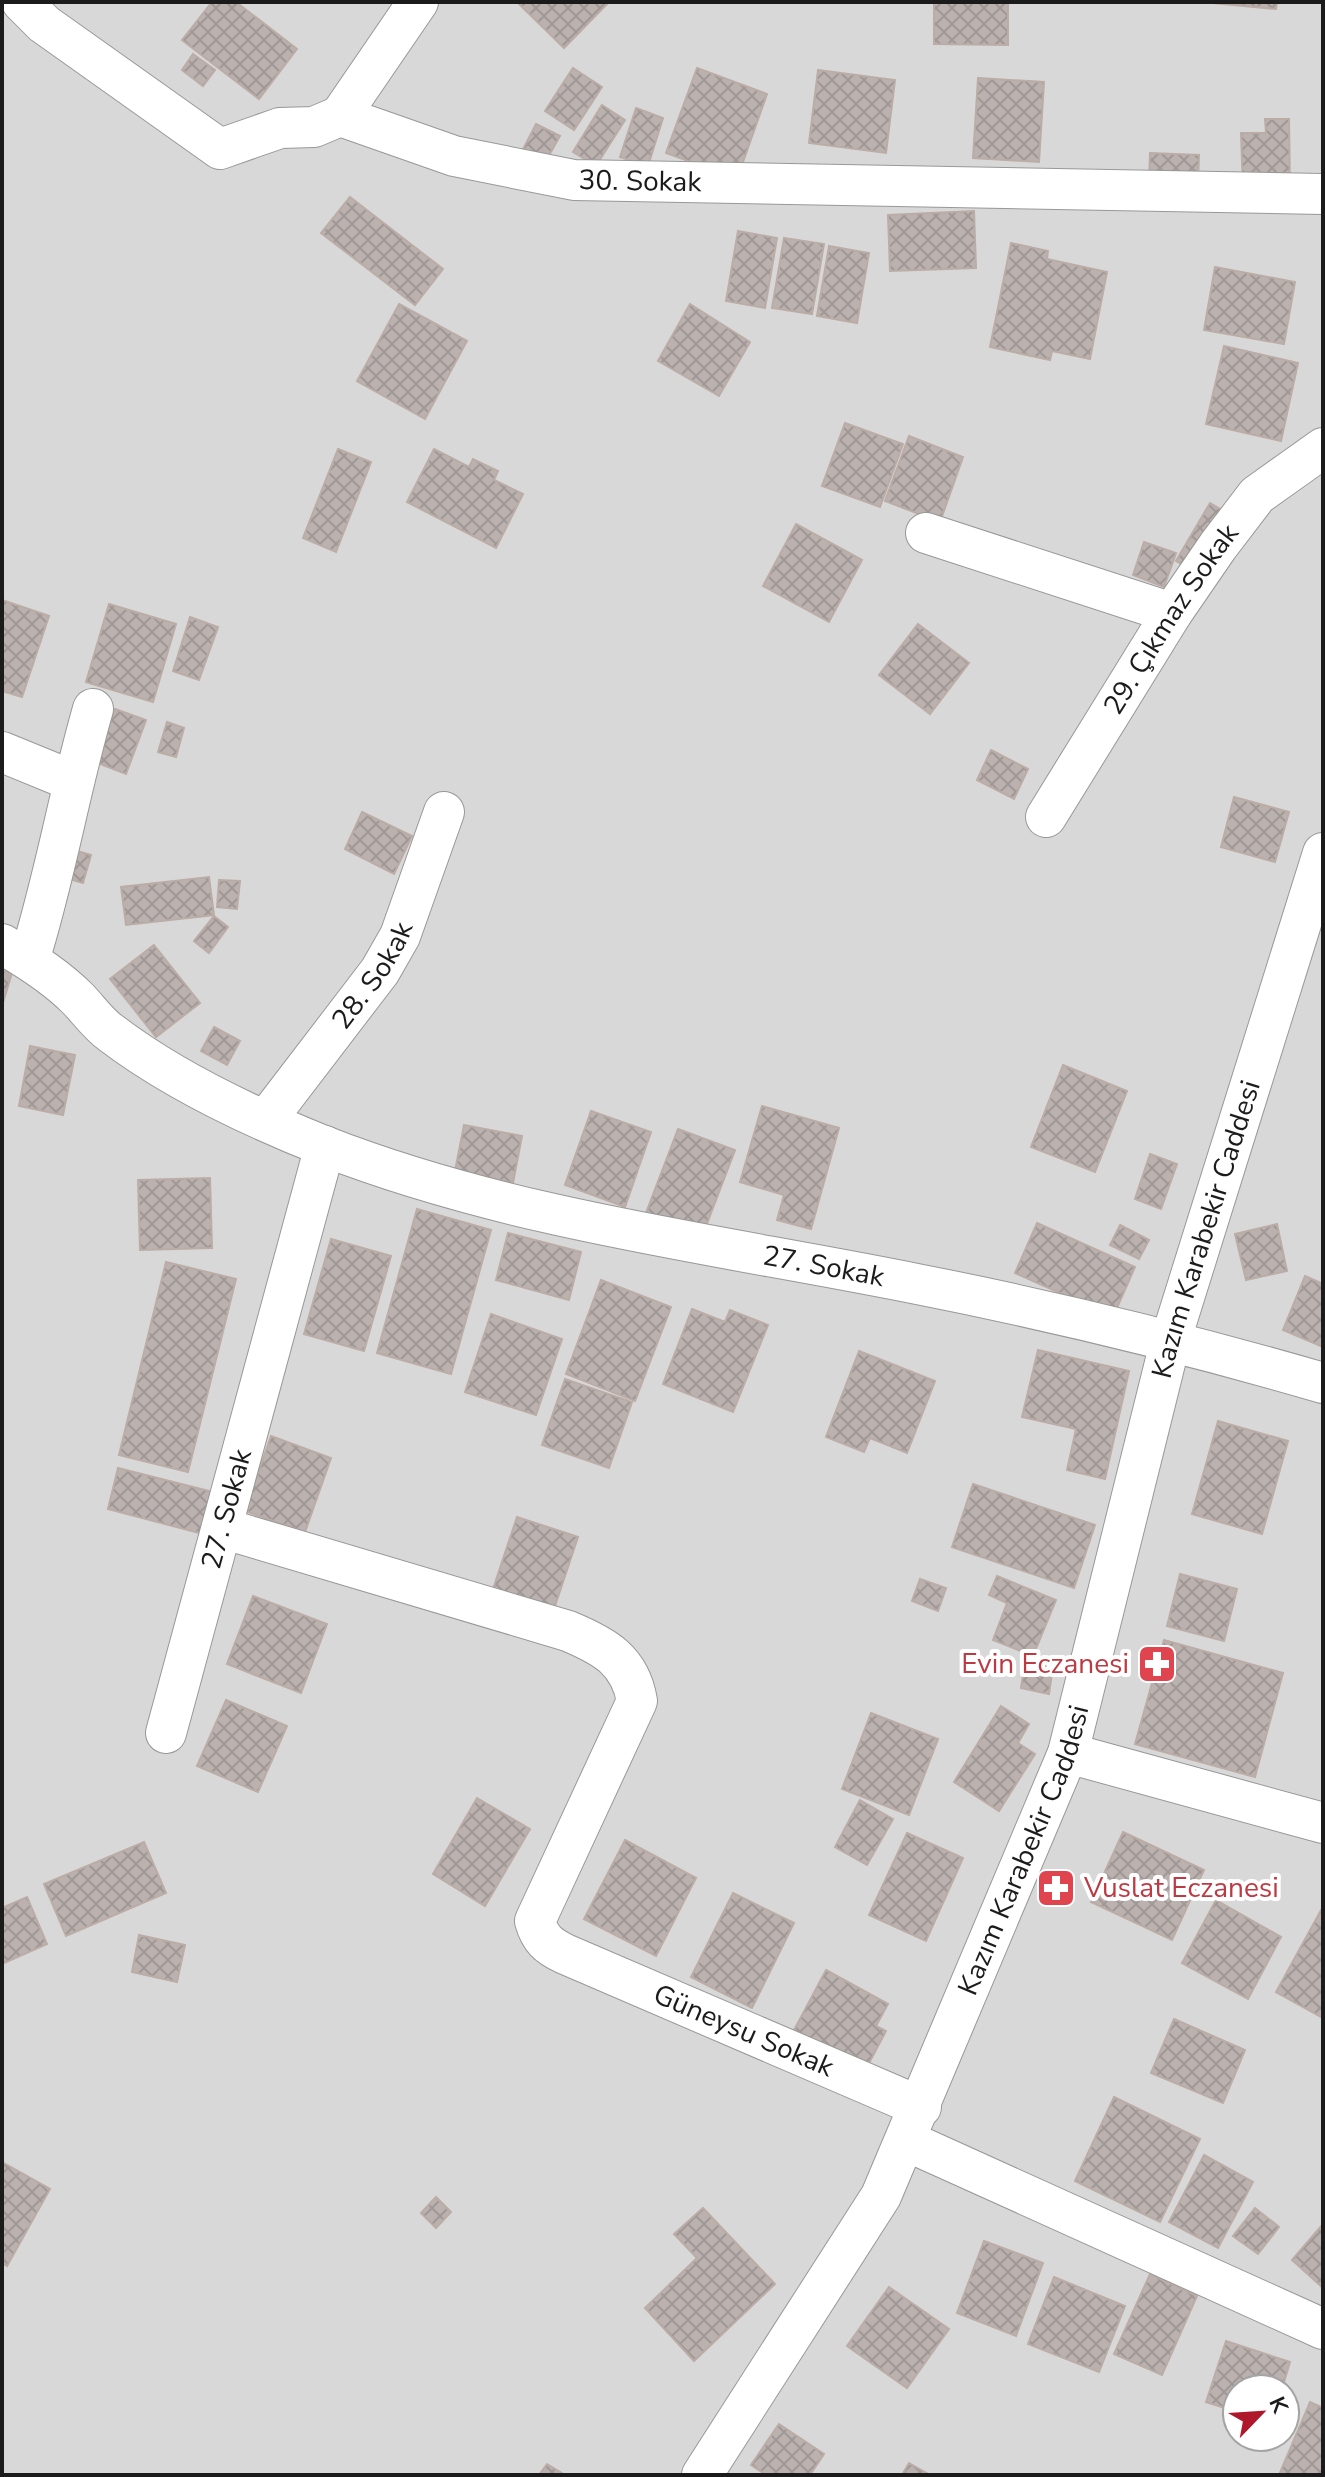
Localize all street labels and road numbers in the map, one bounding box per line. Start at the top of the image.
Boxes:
street label: 30. Sokak [578,161,703,201]
street label: 29. Çıkmaz Sokak [1095,515,1248,722]
street label: 28. Sokak [323,916,423,1037]
street label: Kazım Karabekir Caddesi [1143,1076,1270,1382]
street label: 27. Sokak [760,1237,888,1296]
street label: 27. Sokak [192,1444,261,1573]
street label: Kazım Karabekir Caddesi [949,1701,1098,2001]
street label: Güneysu Sokak [648,1975,840,2087]

